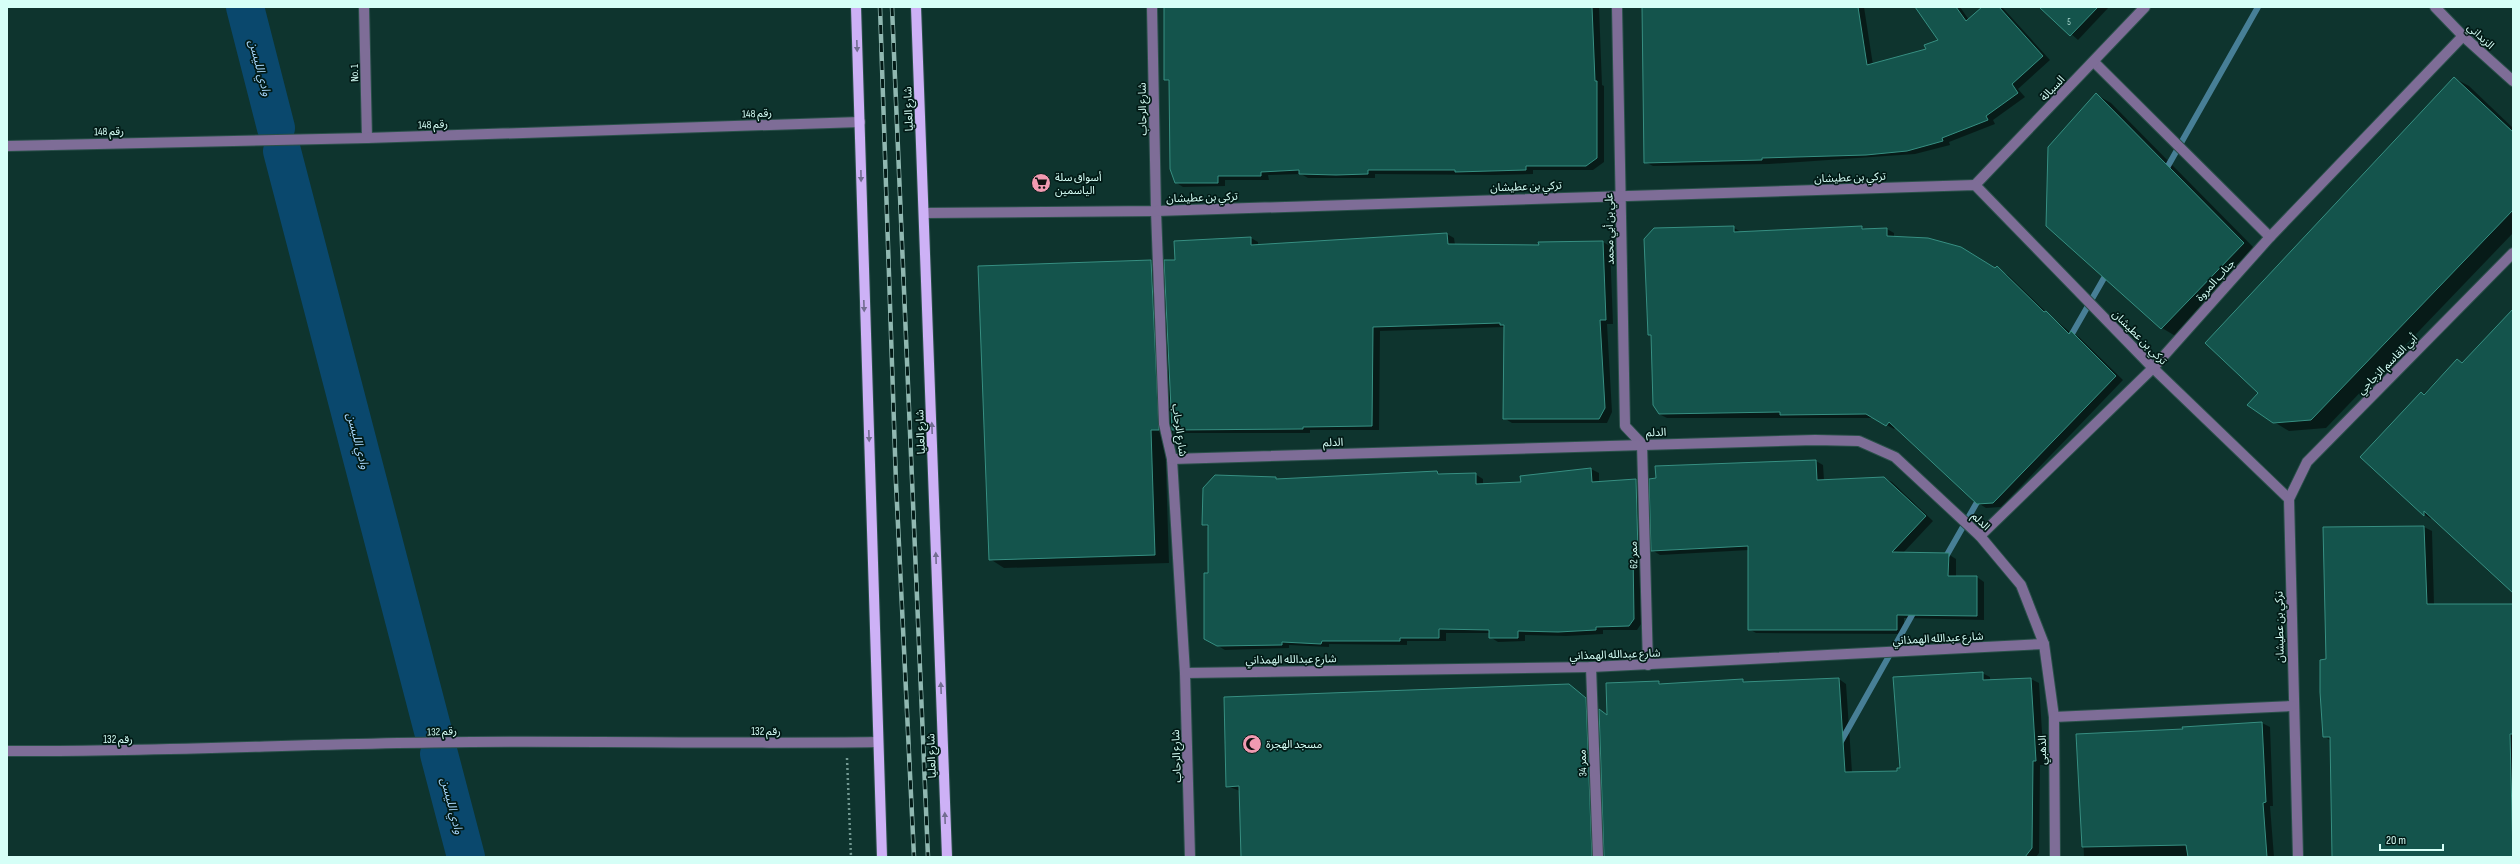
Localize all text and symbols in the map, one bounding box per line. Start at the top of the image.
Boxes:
house number: 5 [2067,17,2071,28]
street label: الزبداني [2463,21,2497,54]
water label: وادي الليسن [243,38,274,99]
one-way arrow [854,40,860,53]
street label: No. 1 [348,64,361,82]
street label: السبالة [2037,73,2067,104]
street label: شارع الرحاب [1136,82,1150,136]
street label: شارع العليا [901,86,917,132]
street label: رقم 148 [742,106,772,123]
street label: رقم 148 [418,117,448,134]
street label: رقم 148 [94,125,124,140]
one-way arrow [858,170,864,183]
street label: تركي بن عطيشان [1814,170,1886,188]
place label: أسواق سلة الياسمين [1055,171,1102,197]
supermarket icon: أسواق سلة الياسمين [1030,172,1052,194]
street label: تركي بن عطيشان [1490,179,1562,197]
street label: تركي بن عطيشان [1166,190,1238,208]
street label: علي بن أبي محمد [1602,192,1619,265]
street label: جناب المروة [2193,256,2238,304]
one-way arrow [861,300,867,313]
street label: تركي بن عطيشان [2108,307,2170,369]
street label: أبي القاسم الزجاجي [2354,331,2422,399]
street label: شارع الرحاب [1168,403,1190,458]
street label: شارع العليا [913,409,929,455]
water label: وادي الليسن [341,411,372,472]
one-way arrow [928,422,935,434]
street label: الدلم [1646,426,1666,441]
one-way arrow [865,430,872,442]
street label: الدلم [1323,436,1343,451]
street label: الدلم [1967,510,1992,535]
street label: ممر 62 [1627,541,1640,569]
one-way arrow [933,551,939,564]
street label: تركي بن عطيشان [2272,591,2289,663]
street label: شارع عبدالله الهمذاني [1892,630,1984,650]
street label: شارع عبدالله الهمذاني [1569,646,1661,665]
street label: شارع عبدالله الهمذاني [1245,652,1337,669]
one-way arrow [938,681,944,694]
street label: رقم 132 [427,724,457,741]
street label: رقم 132 [751,725,781,740]
street label: شارع الرحاب [1169,729,1185,783]
street label: رقم 132 [103,733,133,748]
street label: شارع العليا [924,733,940,779]
mosque icon: مسجد الهجرة [1241,733,1263,755]
street label: الذهبي [2036,735,2052,765]
place label: مسجد الهجرة [1266,738,1322,751]
street label: ممر 34 [1576,749,1589,777]
water label: وادي الليسن [435,776,466,837]
one-way arrow [942,812,949,824]
scale bar [2380,826,2443,852]
text: 20 m [2386,833,2406,848]

